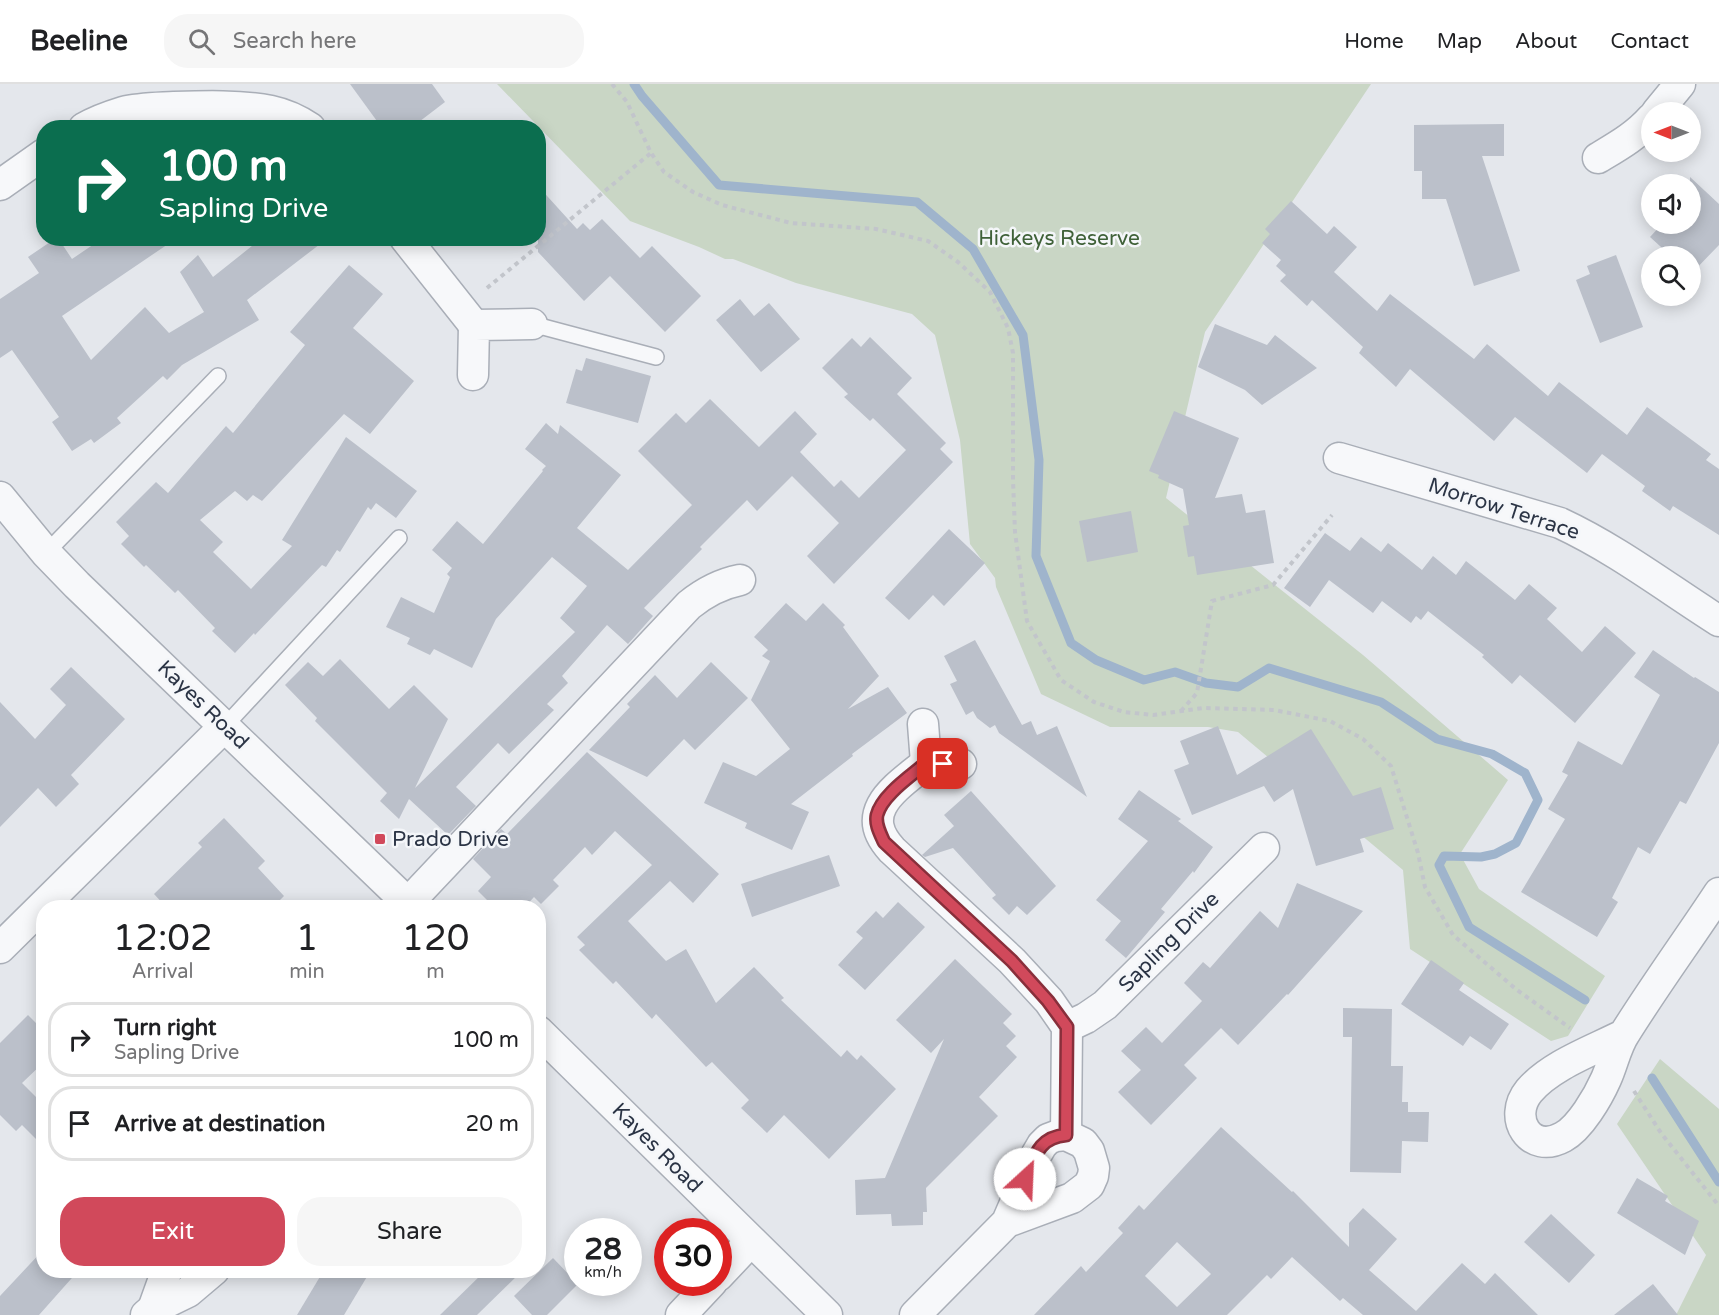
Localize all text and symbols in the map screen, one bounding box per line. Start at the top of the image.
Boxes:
search box [164,14,584,68]
text: Beeline [30,24,128,58]
icon: search [185,25,218,58]
text: Search here [233,28,357,54]
text: Home [1344,29,1404,54]
text: Map [1437,29,1482,54]
text: About [1515,29,1577,54]
text: Contact [1610,29,1689,54]
north arrow [1641,102,1701,162]
map controls [1641,102,1701,306]
text: 100 m [159,141,288,192]
icon: right [60,144,138,222]
button: sound [1641,174,1701,234]
text: Sapling Drive [159,192,328,225]
park label: Hickeys Reserve [978,226,1140,251]
button: search [1641,246,1701,306]
street label: Morrow Terrace [1425,473,1583,545]
street label: Kayes Road [152,655,254,755]
pin [917,738,968,789]
icon: arrive [926,747,959,780]
place label: Prado Drive [392,827,509,852]
marker: Prado Drive [373,832,387,846]
street label: Sapling Drive [1114,887,1224,997]
text: 12:02 [113,917,213,960]
text: 1 [296,917,318,960]
text: 120 [401,917,469,960]
text: Arrival [132,960,194,984]
text: min [289,960,325,984]
text: m [426,960,445,984]
text: Turn right [114,1015,216,1041]
icon: right [63,1023,96,1056]
text: 100 m [452,1027,519,1053]
text: Sapling Drive [114,1041,239,1065]
street label: Kayes Road [607,1098,707,1198]
icon: arrive [63,1107,96,1140]
text: Arrive at destination [114,1111,325,1137]
text: 20 m [465,1111,519,1137]
position arrow [993,1147,1057,1211]
button: Exit [60,1197,285,1266]
button: Share [297,1197,522,1266]
speed limit sign: 30 [654,1218,732,1296]
text: 28 [584,1231,622,1268]
text: km/h [584,1263,622,1281]

